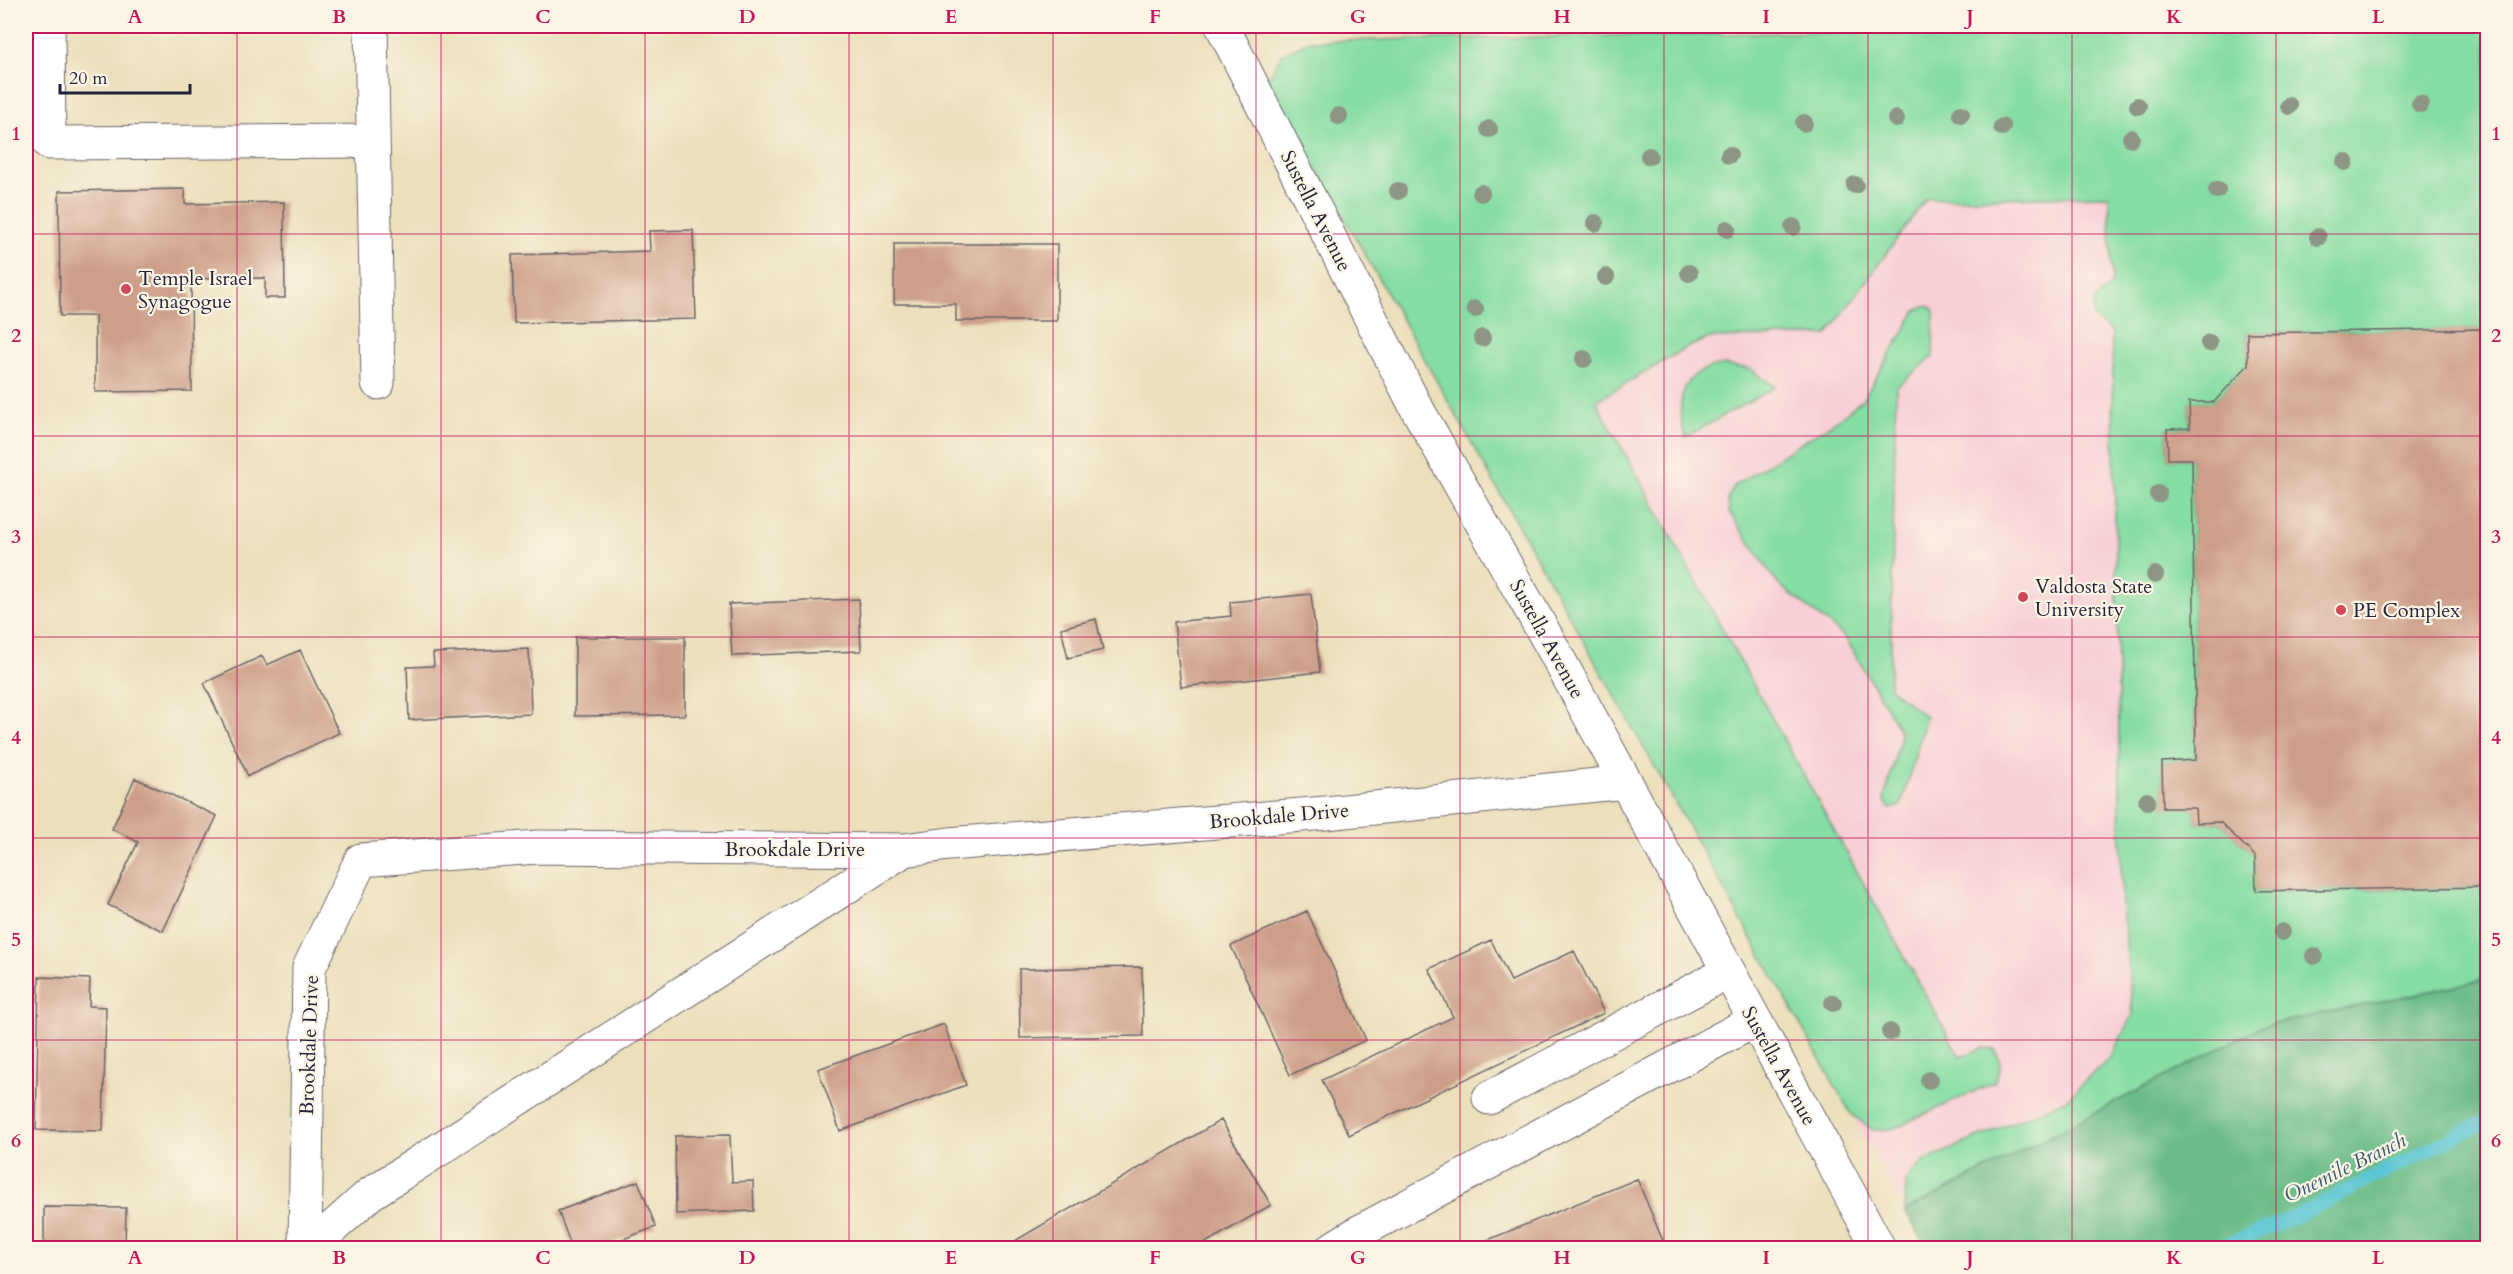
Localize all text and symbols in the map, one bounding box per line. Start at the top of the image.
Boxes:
text: A [127,3,143,30]
text: B [332,3,346,30]
text: C [535,3,551,30]
text: D [738,3,756,30]
text: E [945,3,957,30]
text: F [1149,3,1161,30]
text: G [1350,3,1366,30]
text: H [1553,3,1571,30]
text: I [1762,3,1770,30]
text: J [1963,3,1974,30]
text: K [2166,3,2183,30]
text: L [2372,3,2385,30]
scale bar [60,57,190,95]
text: 20 m [69,66,108,91]
text: 1 [11,120,21,147]
text: 1 [2491,120,2501,147]
street label: Sustella Avenue [1274,146,1358,276]
place label: Temple Israel Synagogue [138,265,252,315]
marker: Temple Israel Synagogue [119,282,133,296]
text: 2 [11,322,21,349]
text: 2 [2491,322,2501,349]
text: 3 [11,523,21,550]
text: 3 [2491,523,2501,550]
place label: Valdosta State University [2035,573,2152,623]
street label: Sustella Avenue [1503,575,1591,703]
marker: Valdosta State University [2016,590,2030,604]
place label: PE Complex [2353,597,2460,624]
marker: PE Complex [2334,603,2348,617]
text: 4 [11,724,21,751]
text: 4 [2491,724,2501,751]
street label: Brookdale Drive [1208,796,1350,836]
street label: Brookdale Drive [725,836,865,863]
text: 5 [11,926,21,953]
text: 5 [2491,926,2501,953]
street label: Brookdale Drive [293,974,325,1116]
street label: Sustella Avenue [1735,1002,1823,1130]
water label: Onemile Branch [2279,1126,2411,1210]
text: 6 [11,1127,21,1154]
text: 6 [2491,1127,2501,1154]
text: A [127,1244,143,1271]
text: B [332,1244,346,1271]
text: C [535,1244,551,1271]
text: D [738,1244,756,1271]
text: E [945,1244,957,1271]
text: F [1149,1244,1161,1271]
text: G [1350,1244,1366,1271]
text: H [1553,1244,1571,1271]
text: I [1762,1244,1770,1271]
text: J [1963,1244,1974,1271]
text: K [2166,1244,2183,1271]
text: L [2372,1244,2385,1271]

